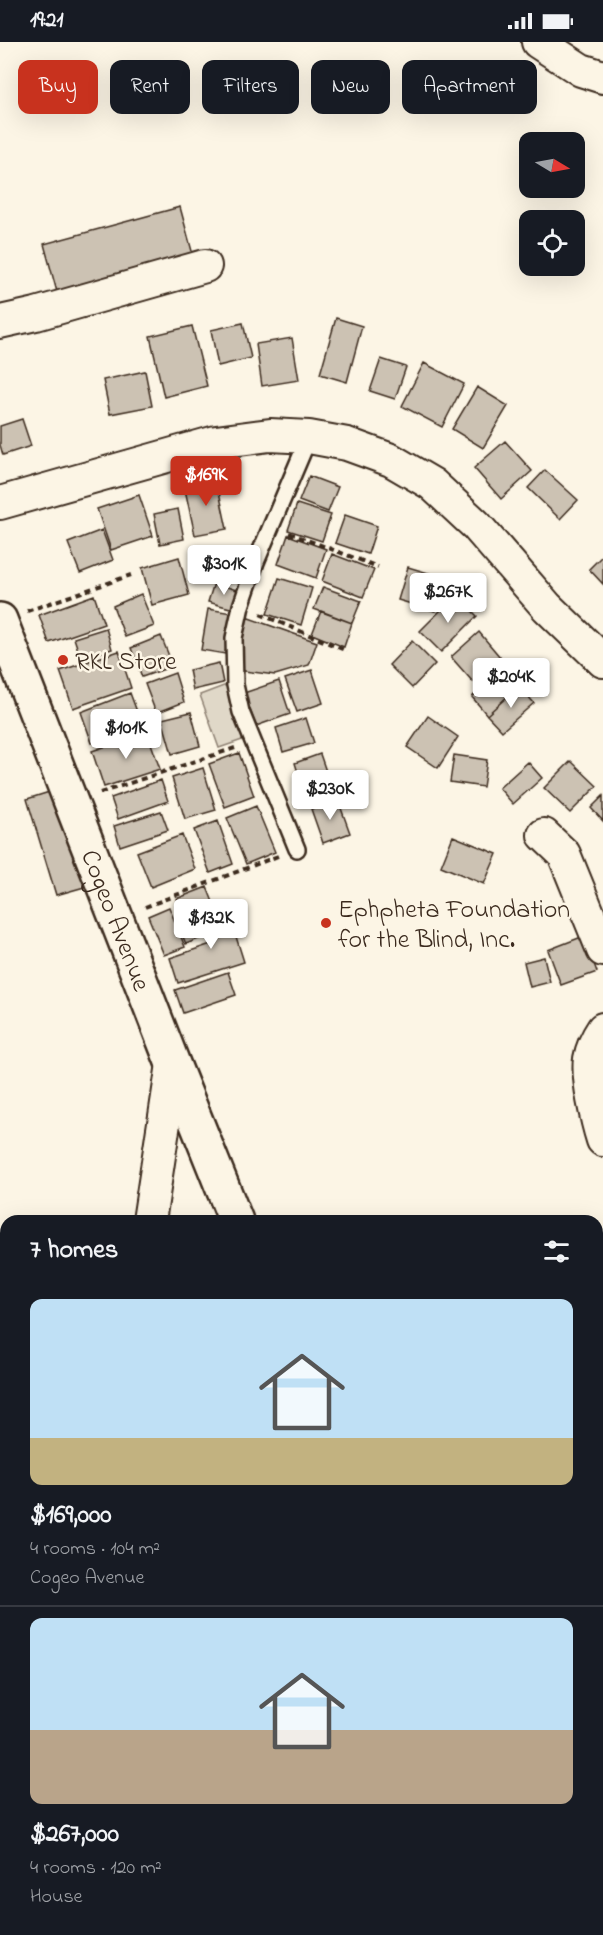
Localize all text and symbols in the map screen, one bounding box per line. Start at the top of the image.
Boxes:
text: 19:21 [30,5,63,37]
chip: Buy [18,60,98,114]
chip: Rent [110,60,190,114]
chip: Filters [202,60,299,114]
chip: New [311,60,390,114]
chip: Apartment [402,60,537,114]
north arrow [519,132,585,198]
map controls [519,132,585,276]
button: locate [519,210,585,276]
pin: $169K [164,456,248,507]
text: $169K [185,461,227,490]
pin: $301K [182,545,266,596]
text: $301K [201,550,247,579]
pin: $267K [406,573,490,624]
text: $267K [424,578,472,607]
place label: RKL Store [75,644,177,682]
marker: RKL Store [56,653,70,667]
pin: $204K [469,658,553,709]
text: $204K [487,663,535,692]
pin: $101K [84,709,168,760]
text: $101K [104,714,148,743]
pin: $230K [288,770,372,821]
text: $230K [306,775,354,804]
street label: Cogeo Avenue [69,845,159,998]
place label: Ephpheta Foundation for the Blind, Inc. [338,892,570,960]
pin: $132K [169,899,253,950]
text: $132K [188,904,234,933]
marker: Ephpheta Foundation for the Blind, Inc. [319,916,333,930]
text: 7 homes [30,1232,118,1270]
icon: filters [540,1235,573,1268]
icon: home [248,1338,356,1446]
text: $169,000 [30,1497,111,1535]
text: 4 rooms · 104 m² [30,1535,160,1564]
text: Cogeo Avenue [30,1564,145,1593]
icon: home [248,1657,356,1765]
text: $267,000 [30,1816,119,1854]
text: 4 rooms · 120 m² [30,1854,162,1883]
text: House [30,1883,83,1912]

